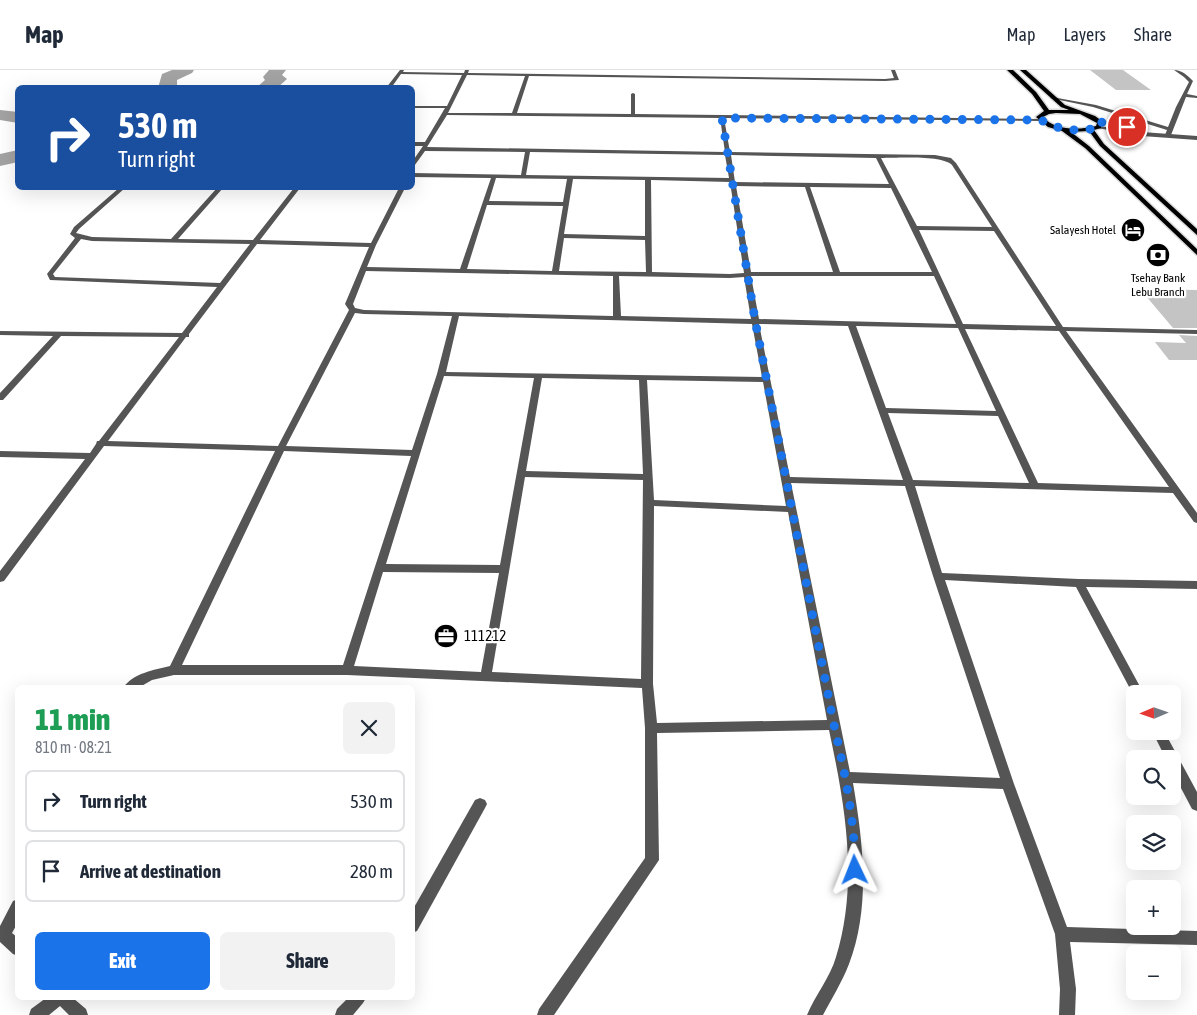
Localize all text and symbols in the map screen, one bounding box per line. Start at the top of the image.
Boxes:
text: Map [25,21,64,48]
text: Map [1006,24,1035,45]
text: Layers [1063,24,1106,45]
text: Share [1134,24,1172,45]
icon: right [35,105,100,170]
text: 530 m [118,105,197,145]
pin [1106,106,1148,148]
icon: arrive [1113,113,1141,141]
text: Turn right [118,146,195,172]
hotel icon: Salayesh Hotel [1120,217,1146,243]
place label: Salayesh Hotel [1050,223,1117,237]
bank icon: Tsehay Bank Lebu Branch [1145,242,1171,268]
place label: Tsehay Bank Lebu Branch [1131,271,1186,299]
office icon: 111212 [433,623,459,649]
place label: 111212 [464,627,506,644]
north arrow [1126,685,1181,740]
map controls [1126,685,1181,1000]
text: 11 min [35,702,110,736]
button: close [343,702,395,754]
text: 810 m · 08:21 [35,738,112,756]
button: search [1126,750,1181,805]
icon: right [37,787,65,815]
text: Turn right [80,790,147,812]
text: 530 m [350,790,393,812]
button: layers [1126,815,1181,870]
position arrow [828,843,880,895]
icon: arrive [37,857,65,885]
text: Arrive at destination [80,860,221,882]
text: 280 m [350,860,393,882]
button: + [1126,880,1181,935]
button: Exit [35,932,210,990]
button: Share [220,932,395,990]
button: − [1126,945,1181,1000]

